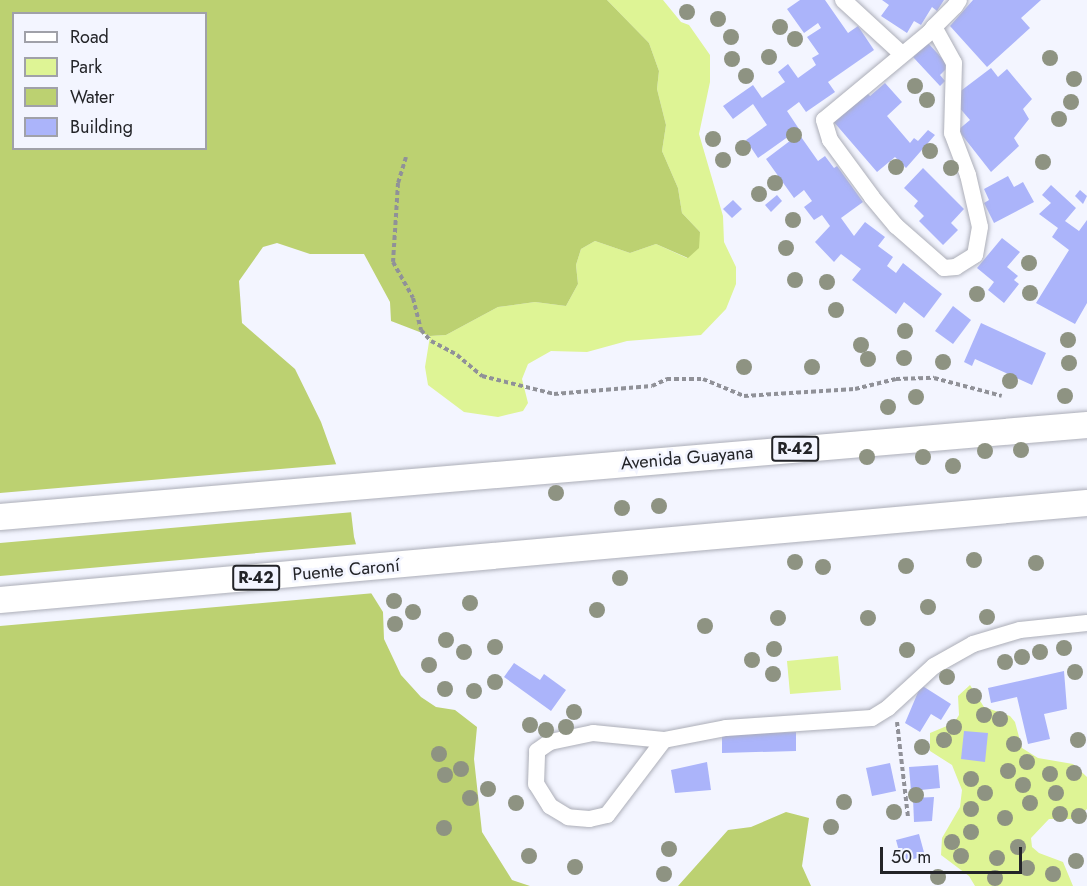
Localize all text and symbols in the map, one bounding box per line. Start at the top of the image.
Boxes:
legend [12,12,207,150]
text: Road [70,24,109,50]
text: Park [70,54,102,80]
text: Water [70,84,114,110]
text: Building [70,114,133,140]
road number: R-42 [771,436,819,462]
street label: Avenida Guayana [620,441,754,475]
street label: Puente Caroní [292,555,400,585]
road number: R-42 [232,565,280,591]
scale bar [883,835,1026,873]
text: 50 m [891,844,931,870]

